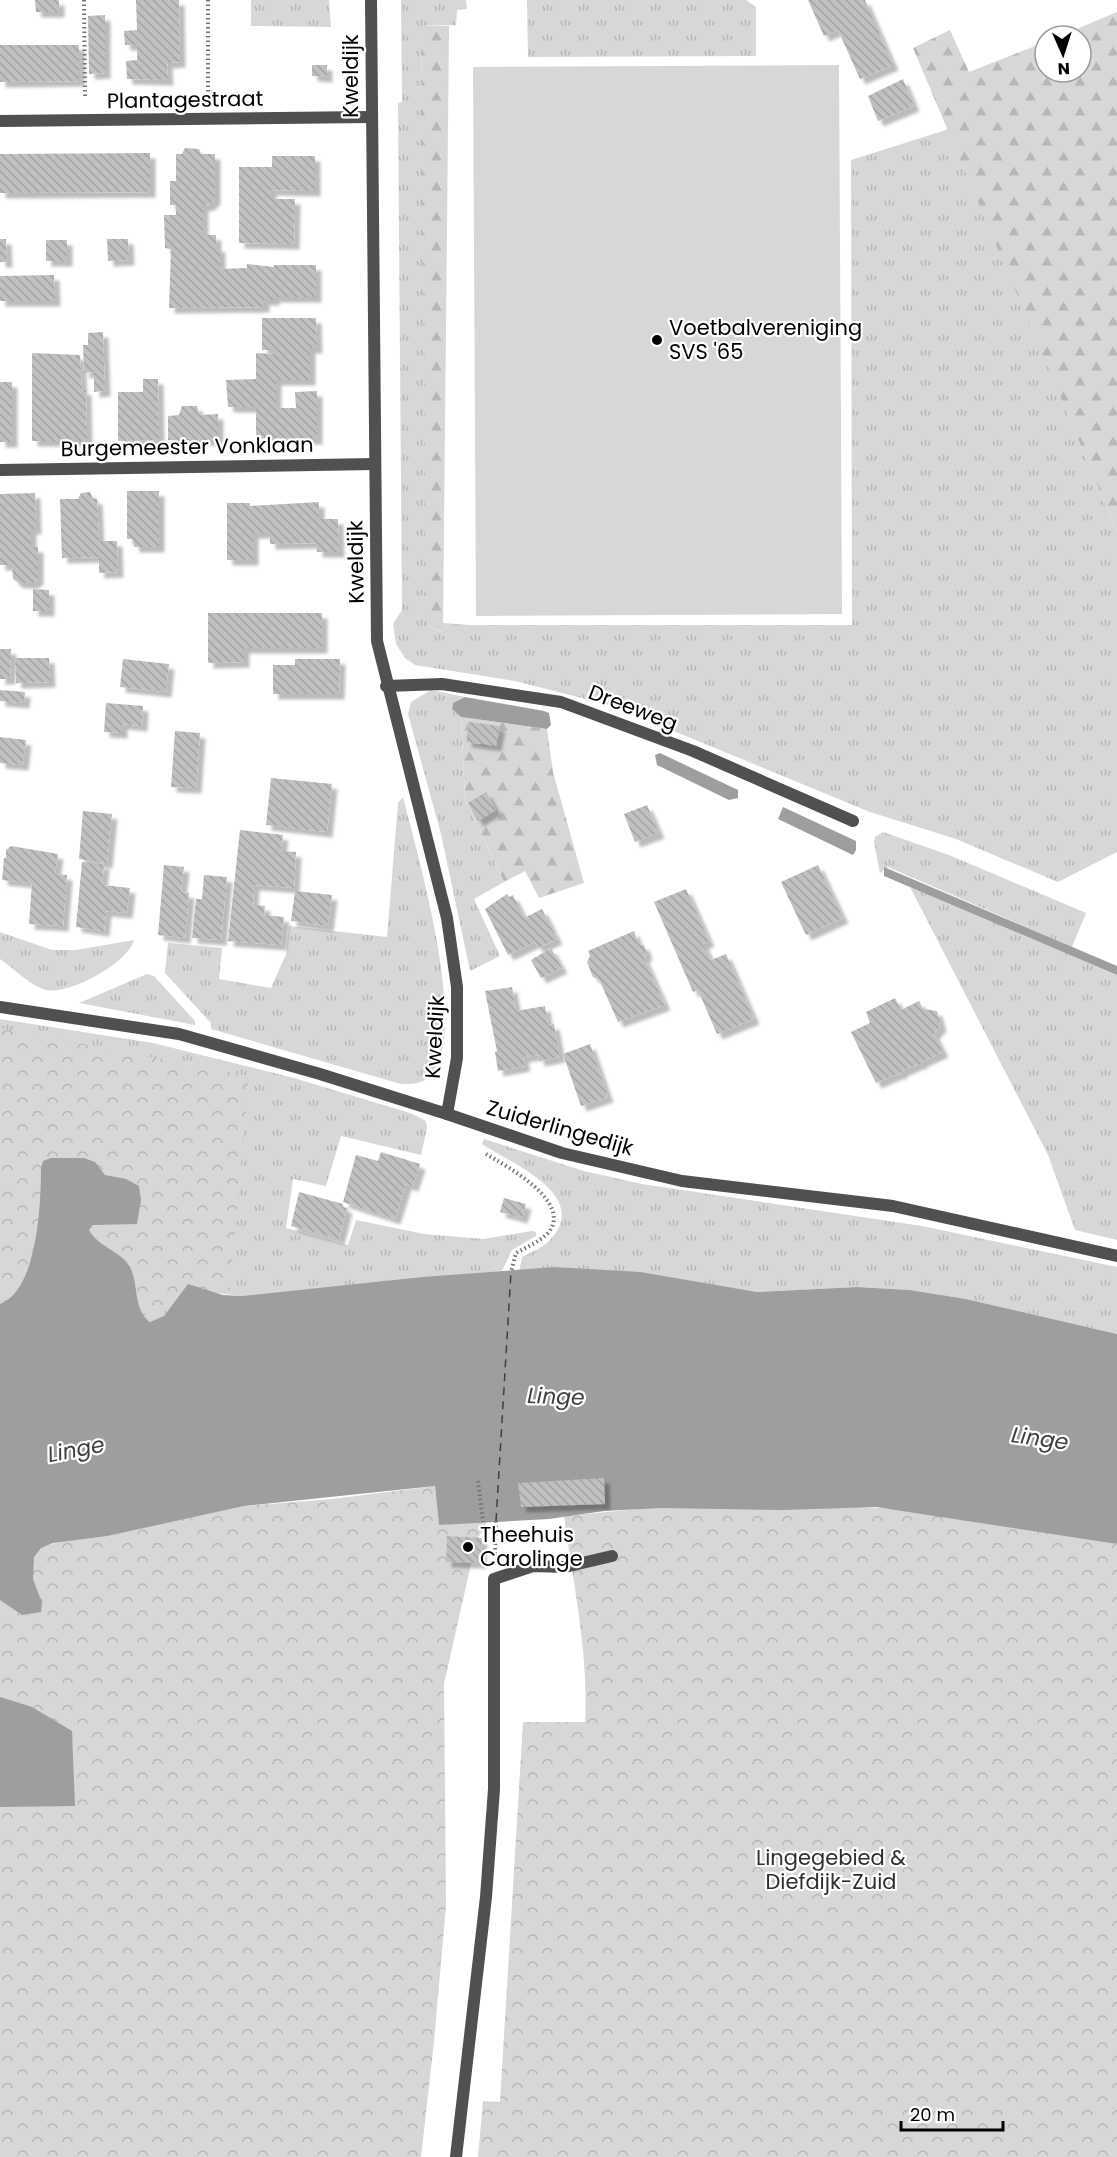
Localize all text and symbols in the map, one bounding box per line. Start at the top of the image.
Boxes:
north arrow [1033,24,1093,84]
street label: Kweldijk [336,34,365,118]
text: N [1057,57,1070,80]
street label: Plantagestraat [107,84,263,115]
place label: Voetbalvereniging SVS '65 [669,313,862,366]
marker: Voetbalvereniging SVS '65 [650,333,664,347]
street label: Burgemeester Vonklaan [60,430,314,463]
street label: Kweldijk [340,520,371,604]
street label: Dreeweg [584,677,682,738]
street label: Kweldijk [418,994,451,1079]
street label: Zuiderlingedijk [483,1093,637,1162]
water label: Linge [527,1380,585,1413]
water label: Linge [1009,1419,1071,1458]
water label: Linge [45,1429,107,1470]
place label: Theehuis Carolinge [480,1520,583,1573]
marker: Theehuis Carolinge [461,1540,475,1554]
park label: Lingegebied & Diefdijk-Zuid [756,1843,906,1896]
scale bar [901,2094,1003,2132]
text: 20 m [910,2102,955,2127]

